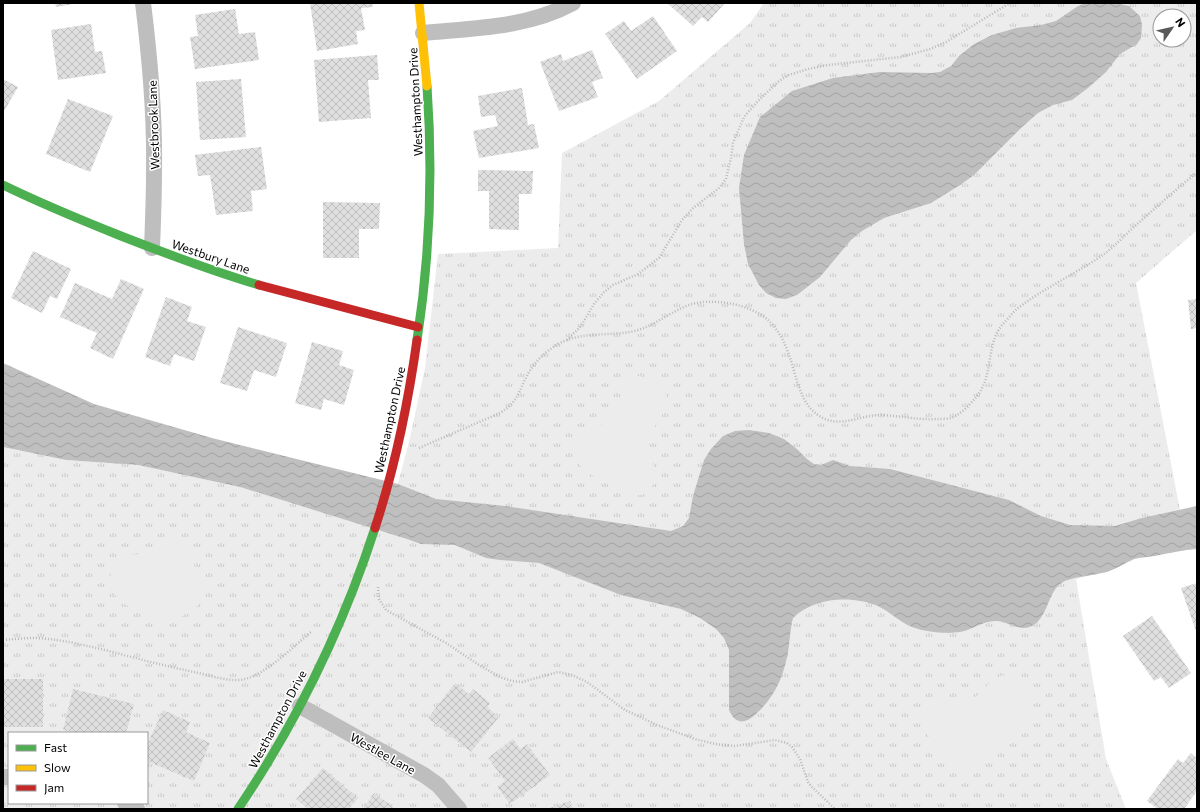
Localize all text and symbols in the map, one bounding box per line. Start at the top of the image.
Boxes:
north arrow [1152,8,1192,48]
text: N [1173,15,1188,29]
street label: Westhampton Drive [405,47,425,157]
street label: Westbrook Lane [144,80,162,170]
street label: Westbury Lane [170,236,252,276]
street label: Westhampton Drive [371,365,407,475]
street label: Westhampton Drive [245,668,309,770]
street label: Westlee Lane [348,729,418,777]
legend [8,732,148,804]
text: Fast [44,740,67,754]
text: Slow [44,760,71,774]
text: Jam [44,780,64,795]

